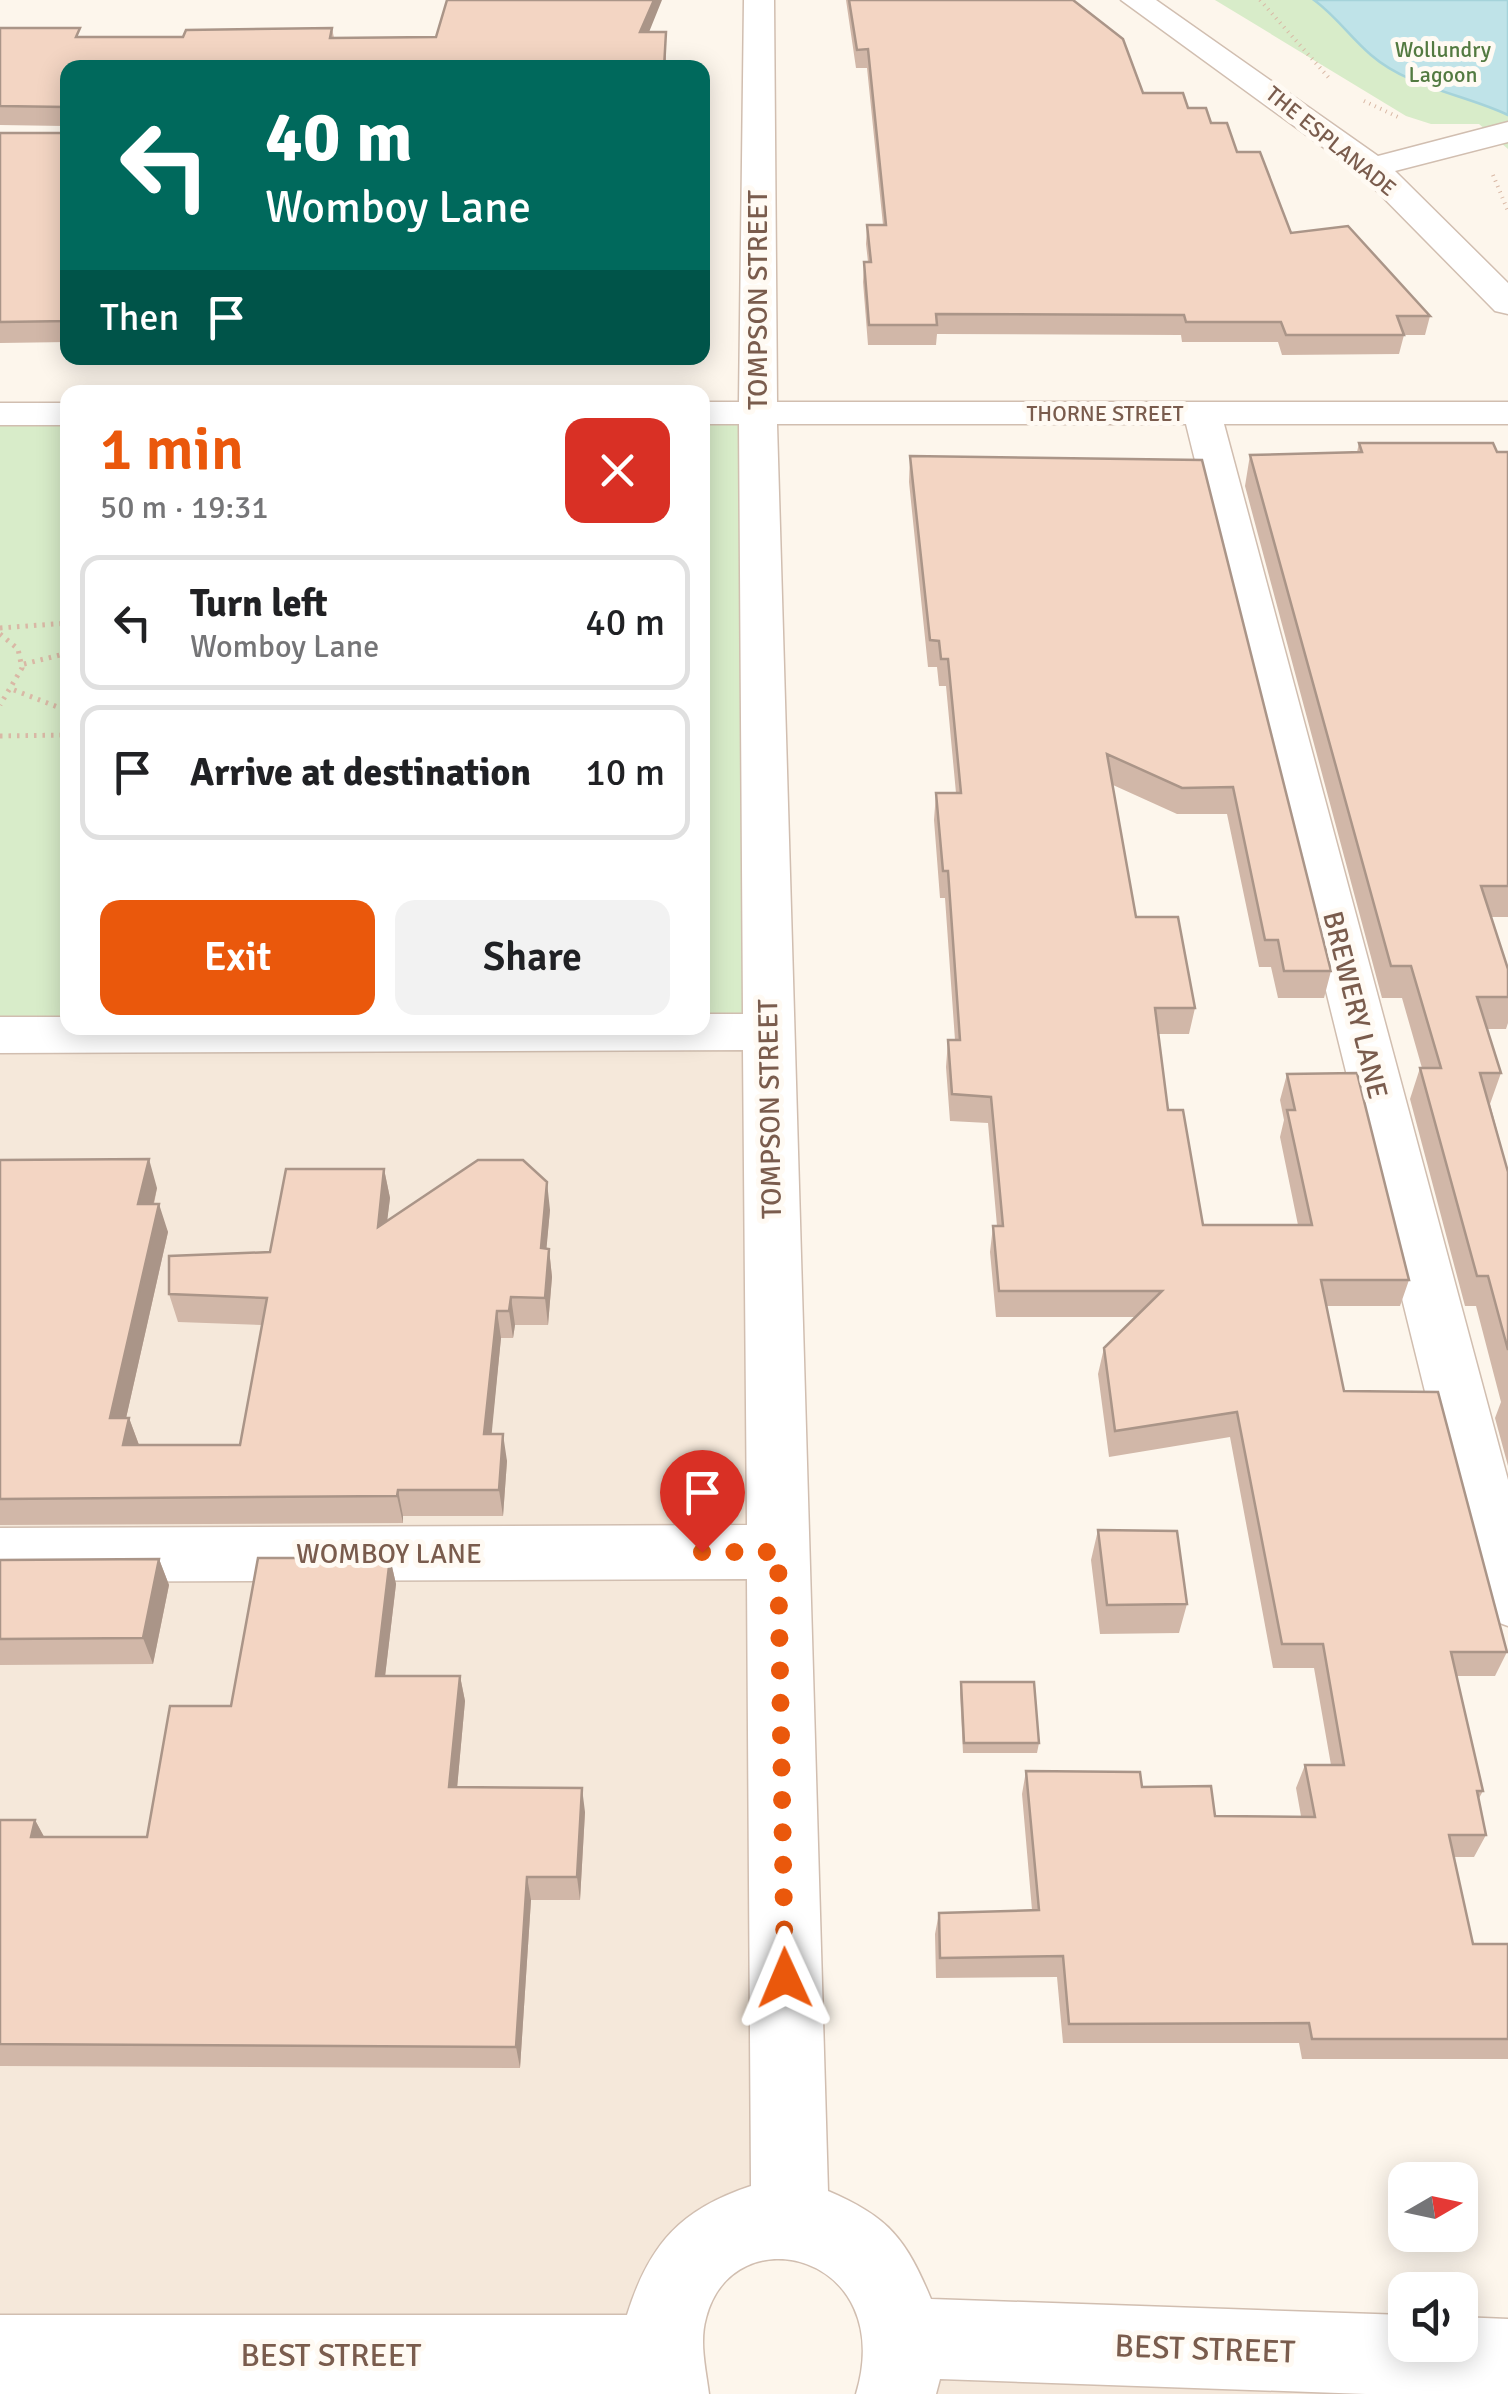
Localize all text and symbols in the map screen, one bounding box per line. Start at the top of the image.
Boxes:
park label: Wollundry Lagoon [1395,36,1492,88]
street label: THE ESPLANADE [1260,80,1402,202]
text: 40 m [265,94,413,180]
icon: left [100,100,230,230]
text: Womboy Lane [265,180,531,235]
street label: TOMPSON STREET [741,190,775,410]
icon: arrive [199,290,254,345]
text: Then [100,294,179,341]
street label: THORNE STREET [1027,400,1184,427]
text: 1 min [100,413,244,487]
button: close [565,418,670,523]
text: 50 m · 19:31 [100,488,269,527]
text: Turn left [190,580,328,627]
icon: left [105,595,160,650]
text: 40 m [585,599,665,646]
text: Womboy Lane [190,627,379,666]
icon: arrive [105,745,160,800]
text: Arrive at destination [190,749,531,796]
text: 10 m [585,749,665,796]
button: Exit [100,900,375,1015]
button: Share [395,900,670,1015]
street label: BREWERY LANE [1315,908,1395,1102]
street label: TOMPSON STREET [751,999,789,1219]
pin [660,1450,745,1553]
icon: arrive [675,1465,730,1520]
street label: WOMBOY LANE [296,1537,482,1571]
position arrow [733,1926,837,2030]
north arrow [1388,2162,1478,2252]
map controls [1388,2162,1478,2362]
button: sound [1388,2272,1478,2362]
street label: BEST STREET [1114,2326,1296,2372]
street label: BEST STREET [240,2336,422,2375]

